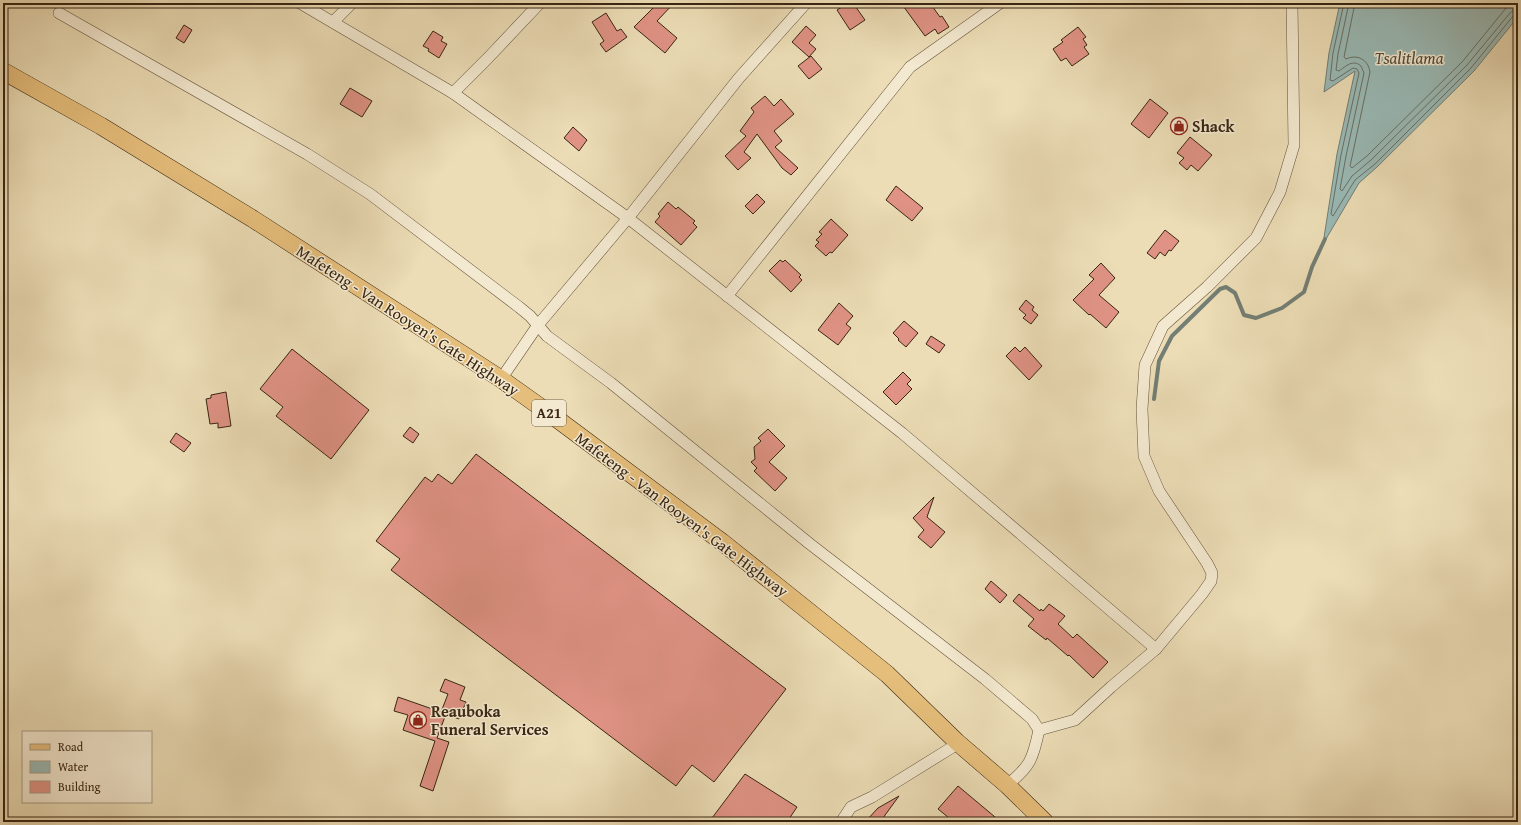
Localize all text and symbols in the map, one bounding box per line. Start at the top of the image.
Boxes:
water label: Tsalitlama [1374,45,1444,70]
place label: Shack [1192,114,1235,138]
shop icon: Shack [1169,116,1189,136]
street label: Mafeteng - Van Rooyen's Gate Highway [292,239,524,401]
road number: A21 [532,400,566,426]
street label: Mafeteng - Van Rooyen's Gate Highway [570,426,794,602]
place label: Reauboka Funeral Services [431,699,549,741]
shop icon: Reauboka Funeral Services [408,710,428,730]
legend [22,731,152,803]
text: Road [58,738,84,755]
text: Water [58,758,88,775]
text: Building [58,778,101,795]

